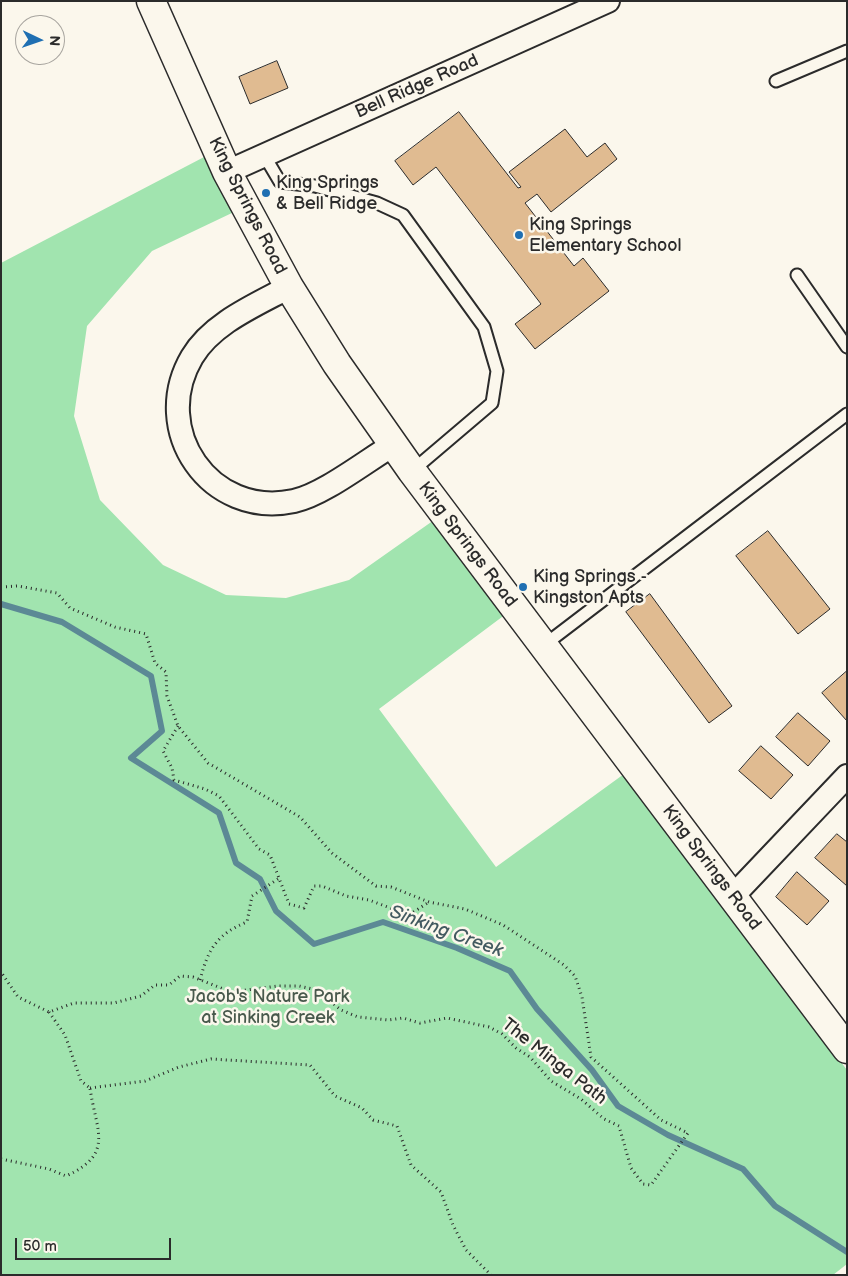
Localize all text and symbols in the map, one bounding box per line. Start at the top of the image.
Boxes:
north arrow [15,15,65,65]
text: N [46,35,63,46]
street label: Bell Ridge Road [352,50,482,124]
street label: King Springs Road [203,134,291,278]
place label: King Springs & Bell Ridge [276,172,379,214]
marker: King Springs & Bell Ridge [260,187,272,199]
place label: King Springs Elementary School [529,214,682,256]
marker: King Springs Elementary School [513,229,525,241]
street label: King Springs Road [413,478,521,612]
place label: King Springs - Kingston Apts [533,566,647,608]
marker: King Springs - Kingston Apts [517,581,529,593]
street label: King Springs Road [657,801,765,935]
water label: Sinking Creek [386,901,506,963]
park label: Jacob's Nature Park at Sinking Creek [187,986,349,1028]
street label: The Minga Path [497,1014,611,1110]
scale bar [18,1228,174,1260]
text: 50 m [23,1237,57,1256]

